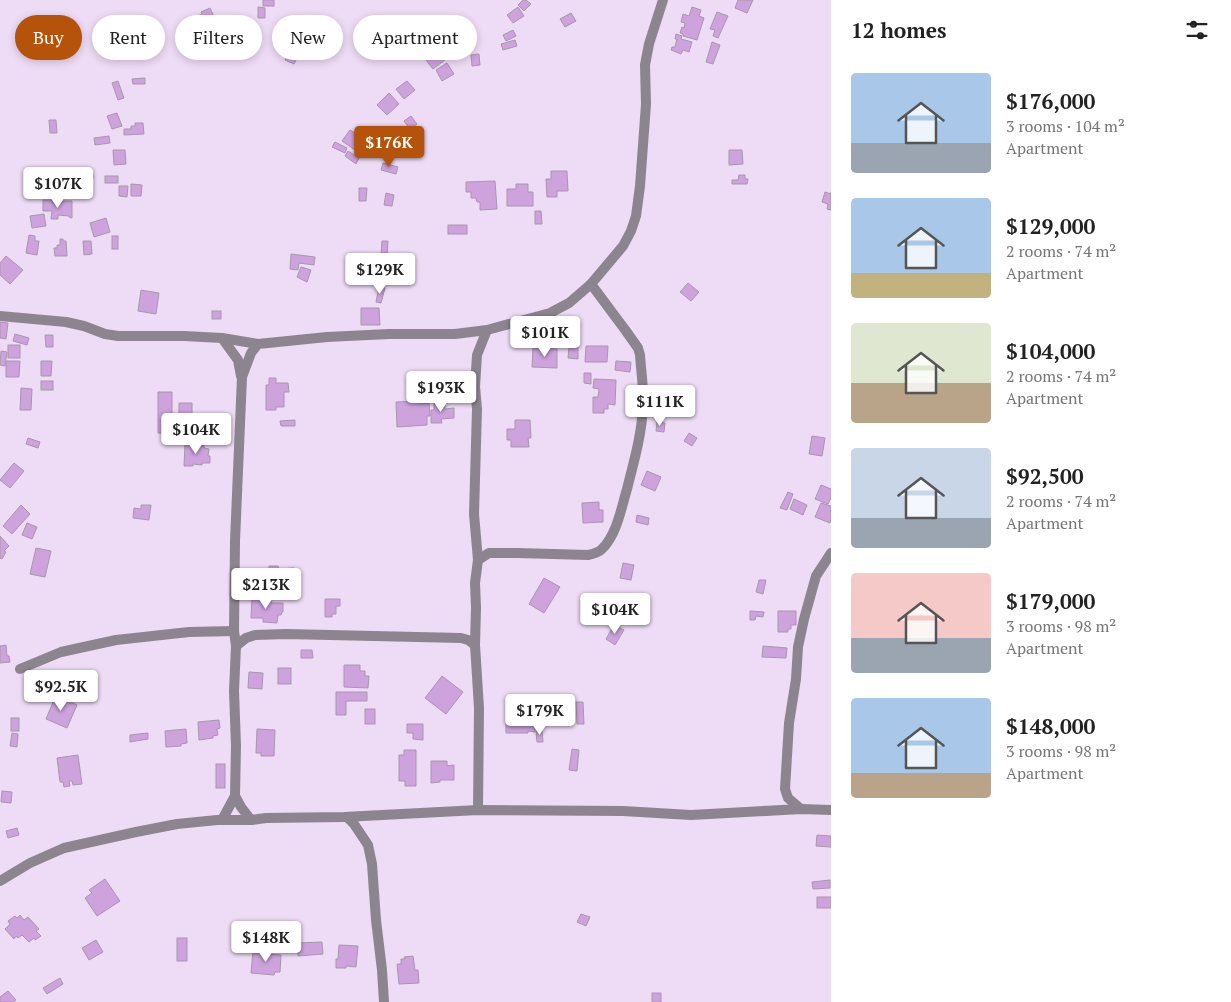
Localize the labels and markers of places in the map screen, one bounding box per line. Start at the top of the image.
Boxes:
pin: $176K [354,126,424,168]
pin: $107K [23,166,93,209]
pin: $129K [345,252,415,295]
pin: $101K [510,316,580,358]
pin: $193K [406,370,476,413]
pin: $111K [625,384,695,427]
pin: $104K [161,412,231,455]
pin: $213K [231,568,301,610]
pin: $104K [580,592,650,635]
pin: $92.5K [20,670,102,712]
pin: $179K [505,694,575,736]
pin: $148K [231,920,301,963]

